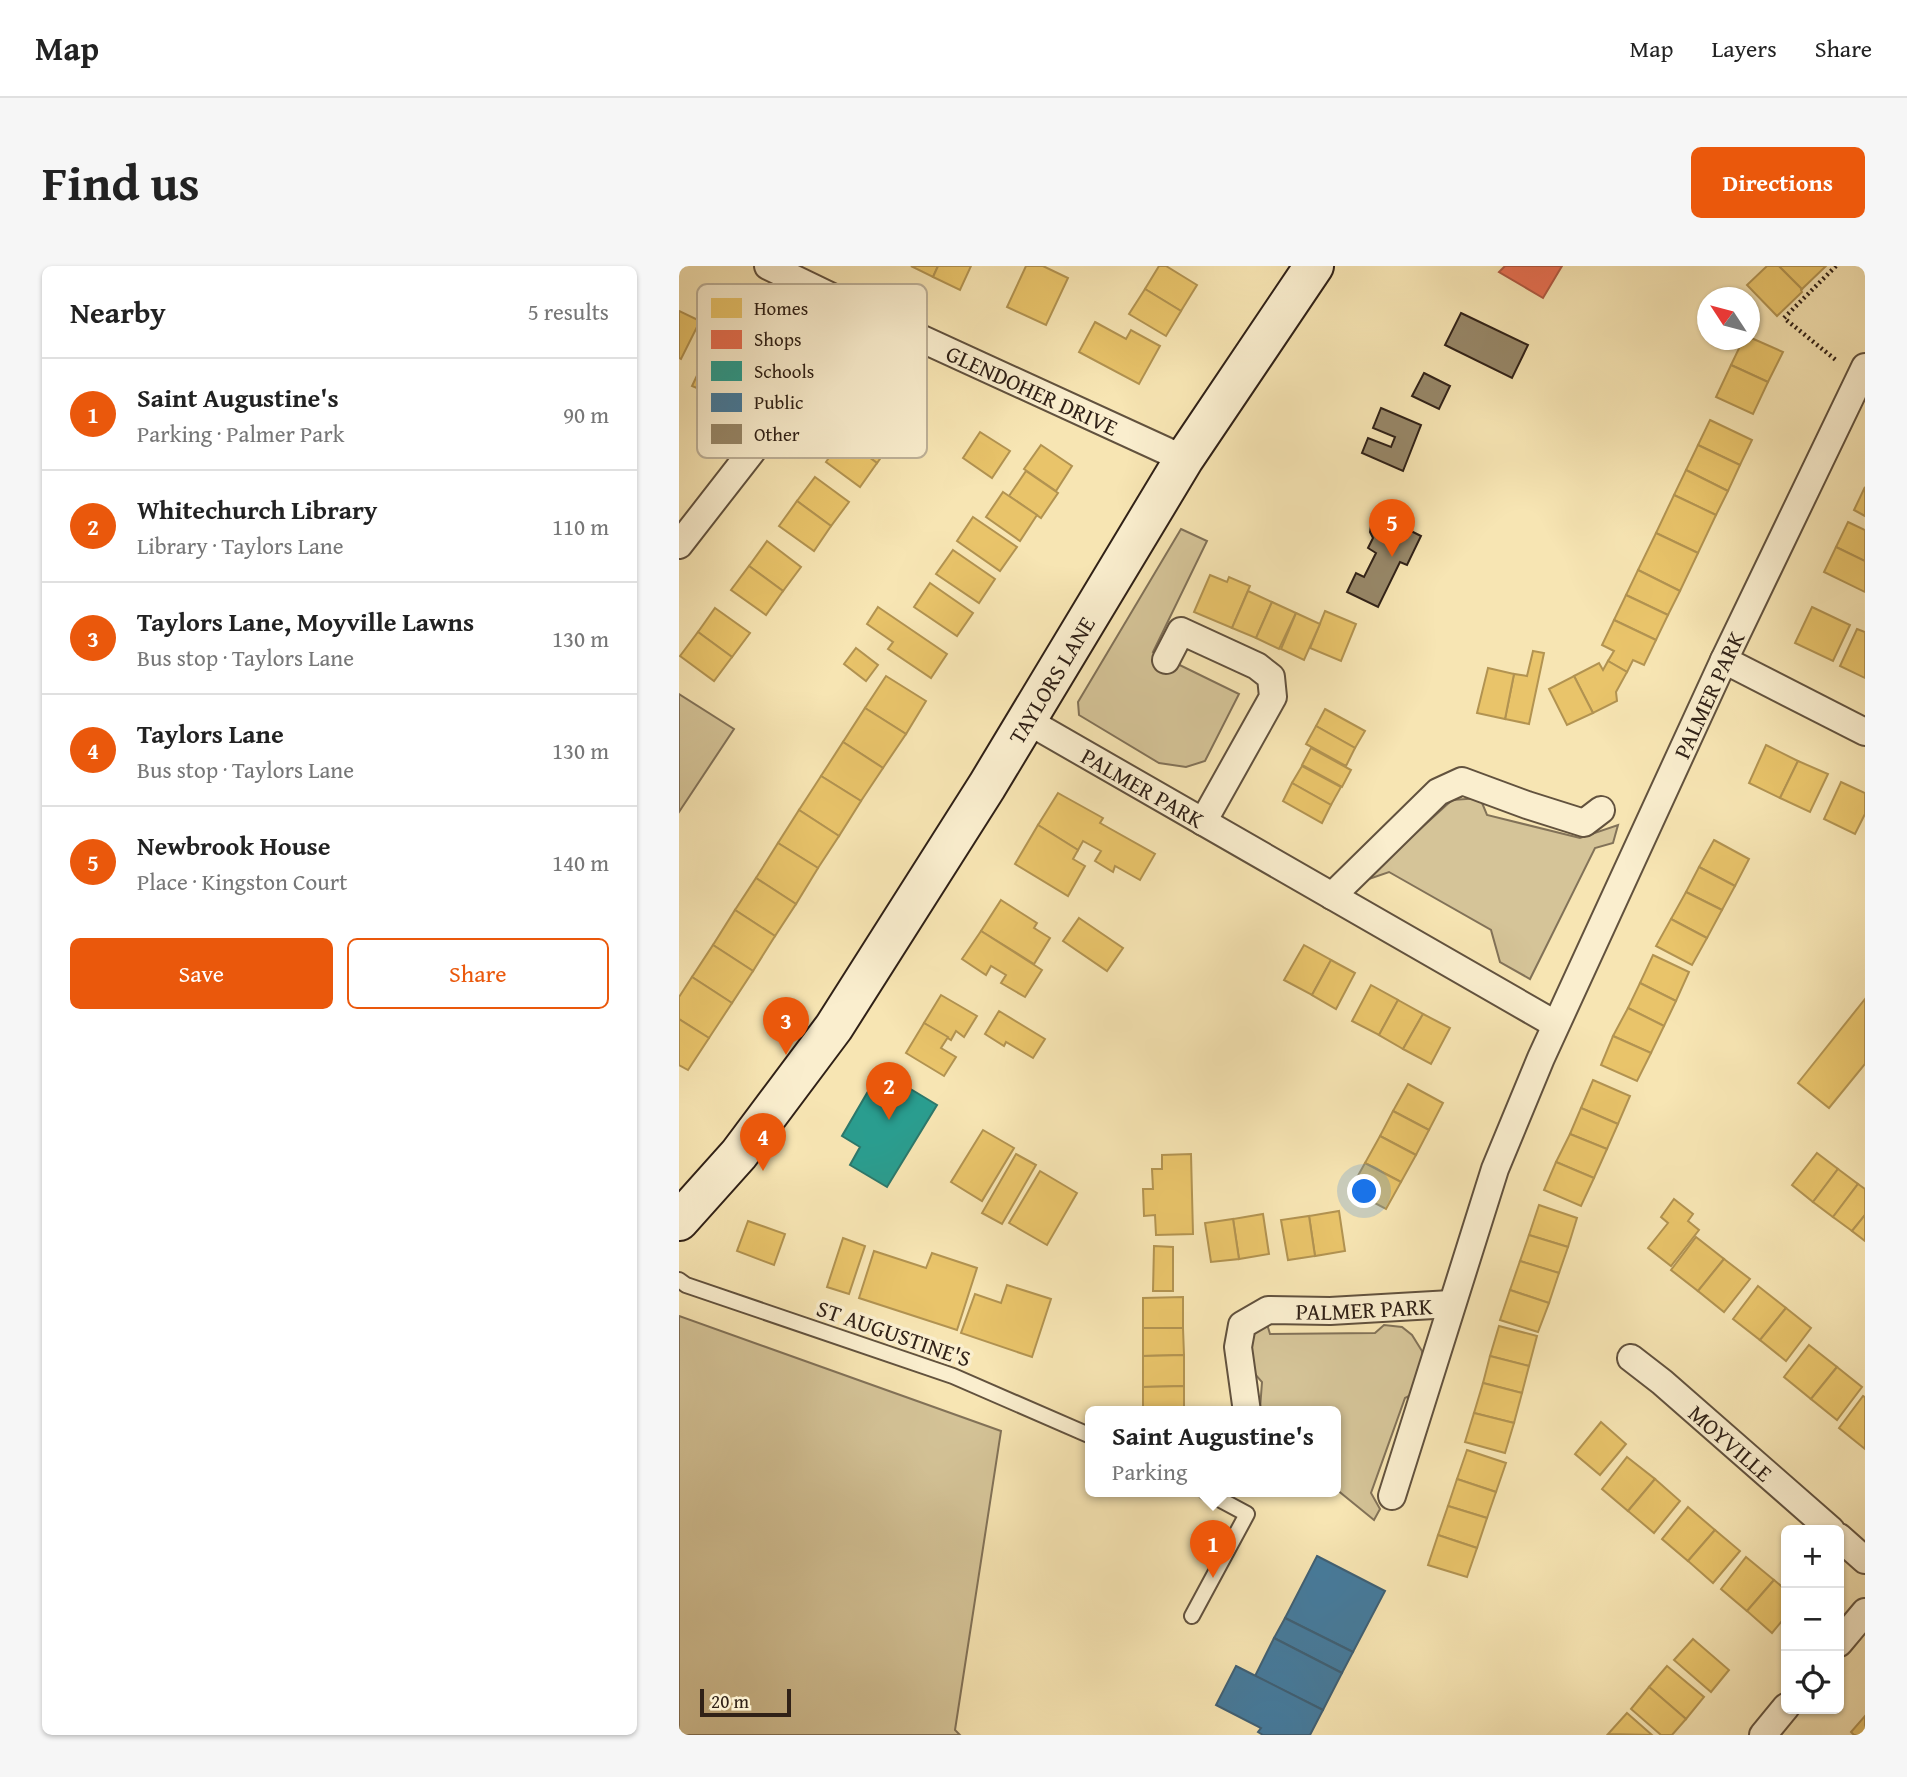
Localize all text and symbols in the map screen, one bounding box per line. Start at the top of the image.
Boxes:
text: Map [35,24,99,72]
text: Map [1630,31,1673,66]
text: Layers [1711,31,1777,66]
text: Share [1815,31,1872,66]
text: Find us [42,146,200,218]
button: Directions [1691,147,1865,218]
legend [697,284,927,458]
north arrow [1697,287,1760,350]
text: Nearby [70,290,166,334]
text: Homes [754,294,808,322]
text: 5 results [528,295,609,328]
text: Shops [754,325,801,353]
street label: GLENDOHER DRIVE [941,336,1124,443]
text: Schools [754,357,814,385]
text: Saint Augustine's [137,378,339,417]
text: Public [754,388,803,416]
text: 1 [87,398,99,431]
text: 90 m [563,398,609,431]
text: Parking · Palmer Park [137,417,344,450]
text: Other [754,420,800,448]
text: Whitechurch Library [137,490,377,529]
pin: 5 [1369,499,1415,557]
text: 2 [87,510,99,543]
text: 110 m [552,510,609,543]
text: Library · Taylors Lane [137,529,344,562]
text: Taylors Lane, Moyville Lawns [137,602,474,641]
street label: TAYLORS LANE [1000,610,1102,750]
text: 3 [87,622,99,655]
text: 130 m [552,622,609,655]
street label: PALMER PARK [1665,625,1752,764]
text: Bus stop · Taylors Lane [137,641,354,674]
text: Taylors Lane [137,714,284,753]
text: 4 [87,734,99,767]
text: 130 m [552,734,609,767]
street label: PALMER PARK [1075,739,1211,836]
text: Bus stop · Taylors Lane [137,753,354,786]
text: Newbrook House [137,826,331,865]
text: 5 [87,846,99,879]
text: 140 m [552,846,609,879]
text: Place · Kingston Court [137,865,347,898]
button: Save [70,938,333,1009]
button: Share [347,938,609,1009]
pin: 3 [763,997,809,1055]
pin: 2 [866,1062,912,1120]
pin: 4 [740,1113,786,1171]
your location [1347,1174,1381,1208]
street label: PALMER PARK [1295,1289,1434,1328]
street label: ST AUGUSTINE'S [812,1291,976,1375]
street label: MOYVILLE [1682,1396,1780,1489]
popup [1085,1406,1341,1497]
text: Saint Augustine's [1112,1416,1314,1455]
text: Parking [1112,1455,1187,1488]
pin: 1 [1190,1520,1236,1578]
map controls [1781,1525,1844,1714]
button: + [1781,1525,1844,1588]
button: − [1781,1588,1844,1651]
button: locate [1781,1651,1844,1714]
scale bar [700,1686,791,1718]
text: 20 m [711,1687,749,1715]

